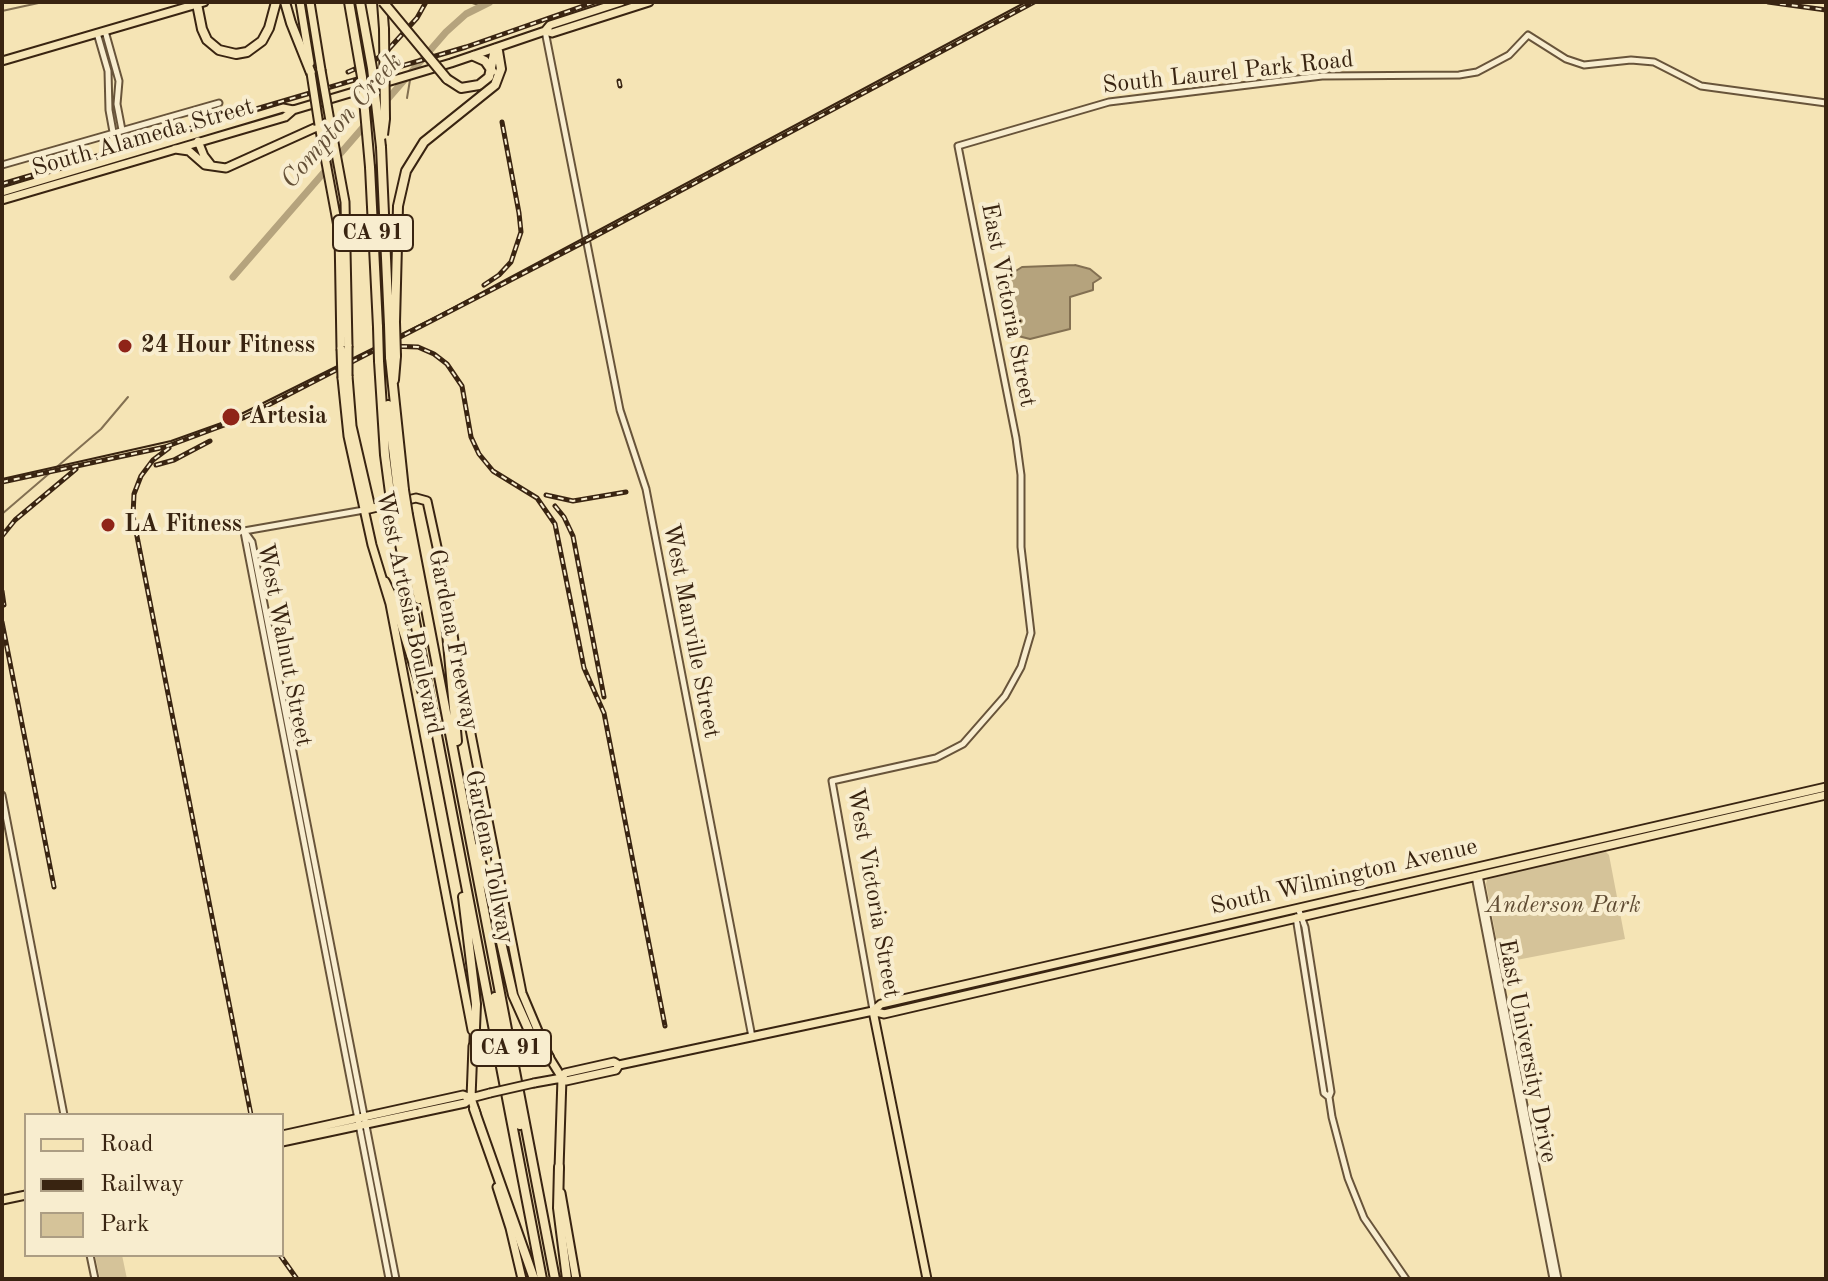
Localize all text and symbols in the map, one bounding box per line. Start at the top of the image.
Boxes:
street label: South Laurel Park Road [1101,45,1355,101]
water label: Compton Creek [275,47,409,195]
street label: South Alameda Street [29,93,257,183]
street label: East Victoria Street [974,201,1042,409]
road number: CA 91 [333,215,413,251]
place label: 24 Hour Fitness [141,332,315,360]
marker: 24 Hour Fitness [116,337,134,355]
place label: Artesia [249,403,327,431]
marker: Artesia [220,406,242,428]
street label: West Artesia Boulevard [369,489,449,737]
place label: LA Fitness [124,511,242,539]
marker: LA Fitness [99,516,117,534]
street label: West Manville Street [656,521,726,741]
street label: West Walnut Street [250,541,318,749]
street label: Gardena Freeway [421,547,485,733]
street label: Gardena Tollway [458,768,520,946]
street label: West Victoria Street [840,786,906,1000]
street label: South Wilmington Avenue [1208,832,1480,922]
park label: Anderson Park [1485,892,1641,920]
street label: East University Drive [1491,937,1563,1165]
road number: CA 91 [471,1030,551,1066]
legend [24,1113,284,1257]
text: Road [100,1133,153,1157]
text: Railway [100,1173,184,1197]
text: Park [100,1213,149,1237]

